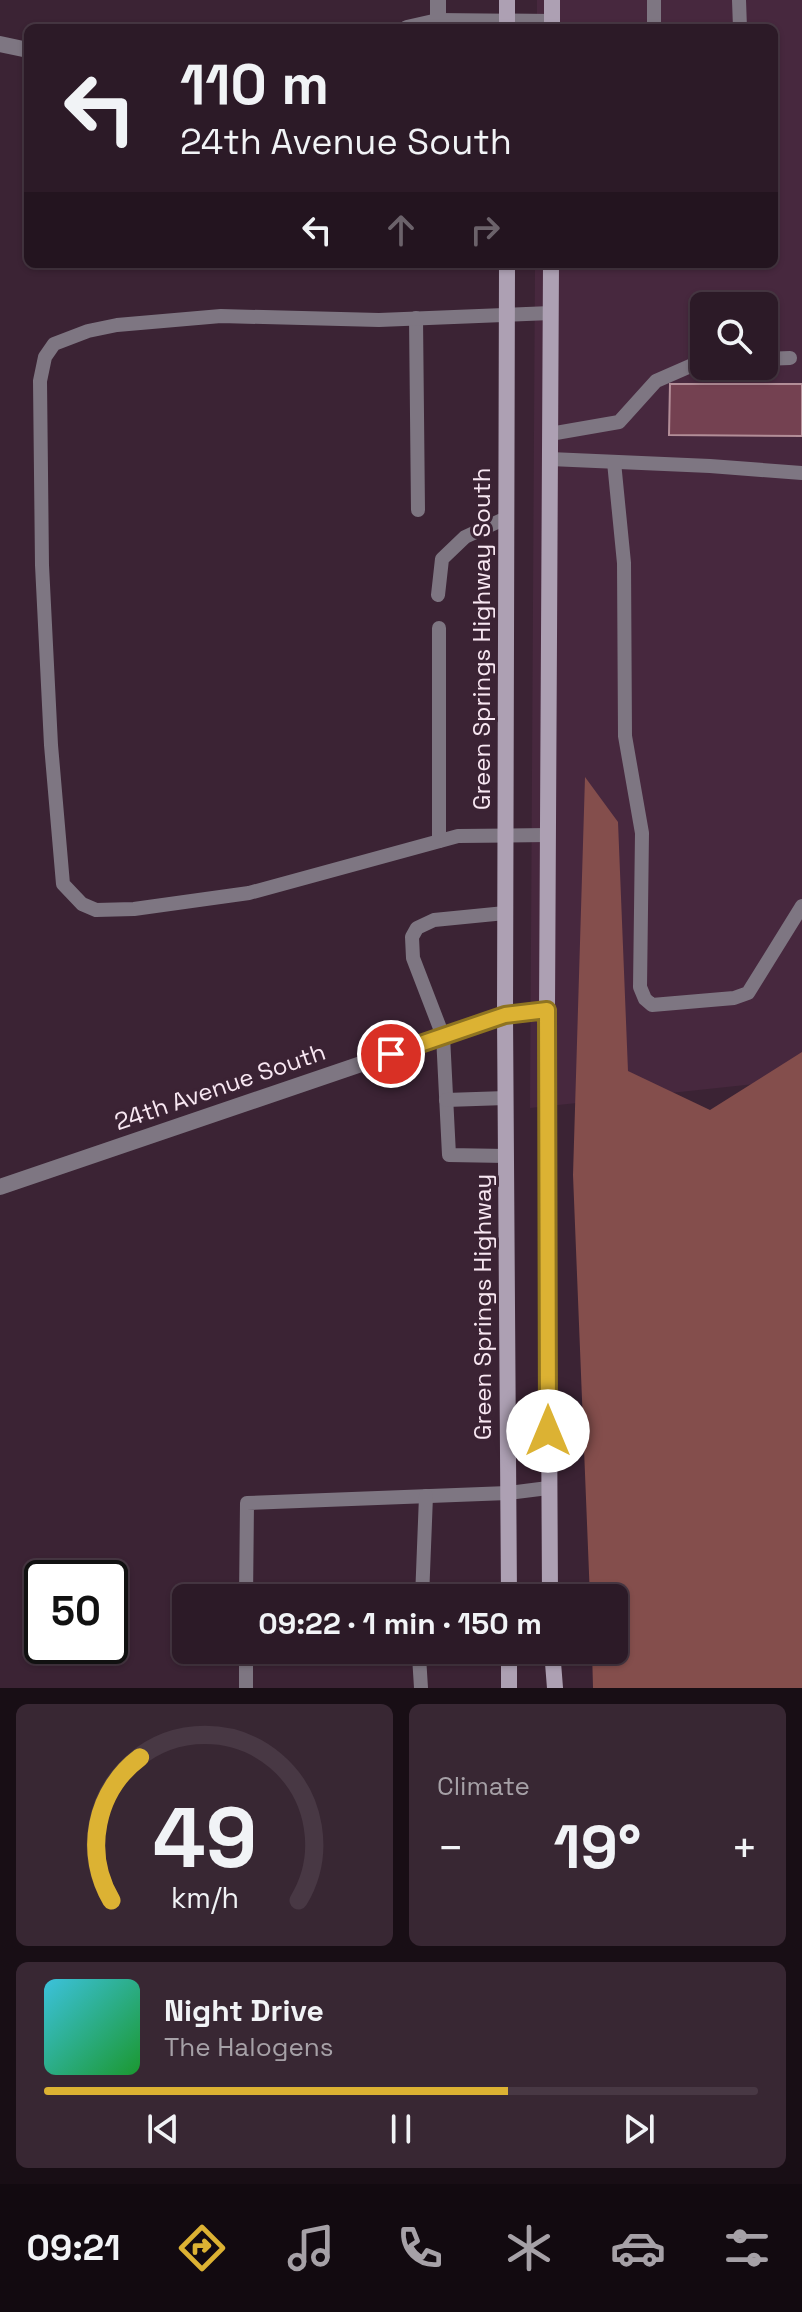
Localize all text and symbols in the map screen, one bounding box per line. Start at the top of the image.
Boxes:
text: 110 m [180,49,329,120]
icon: left [48,56,152,160]
text: 24th Avenue South [180,119,512,165]
icon: left [295,208,339,252]
icon: ahead [379,208,423,252]
icon: right [463,208,507,252]
map controls [690,292,778,380]
button: search [690,292,778,380]
street label: Green Springs Highway South [466,468,497,810]
pin [357,1020,425,1088]
icon: arrive [369,1032,413,1076]
street label: 24th Avenue South [110,1036,329,1137]
street label: Green Springs Highway [467,1174,498,1440]
position arrow [506,1389,590,1473]
speed limit sign: 50 [24,1560,128,1664]
text: 09:22 · 1 min · 150 m [258,1604,542,1643]
text: Climate [437,1769,530,1803]
text: 49 [152,1785,257,1891]
text: 19° [554,1809,641,1886]
text: − [437,1820,464,1876]
text: + [731,1820,758,1876]
text: km/h [170,1880,239,1916]
text: Night Drive [164,1991,324,2030]
text: The Halogens [164,2030,333,2064]
icon: previous [141,2107,185,2151]
icon: pause [379,2107,423,2151]
icon: next [617,2107,661,2151]
icon: directions [174,2220,230,2276]
icon: music [283,2220,339,2276]
icon: phone [392,2220,448,2276]
icon: climate [501,2220,557,2276]
icon: car [610,2220,666,2276]
icon: filters [719,2220,775,2276]
text: 09:21 [27,2225,121,2271]

